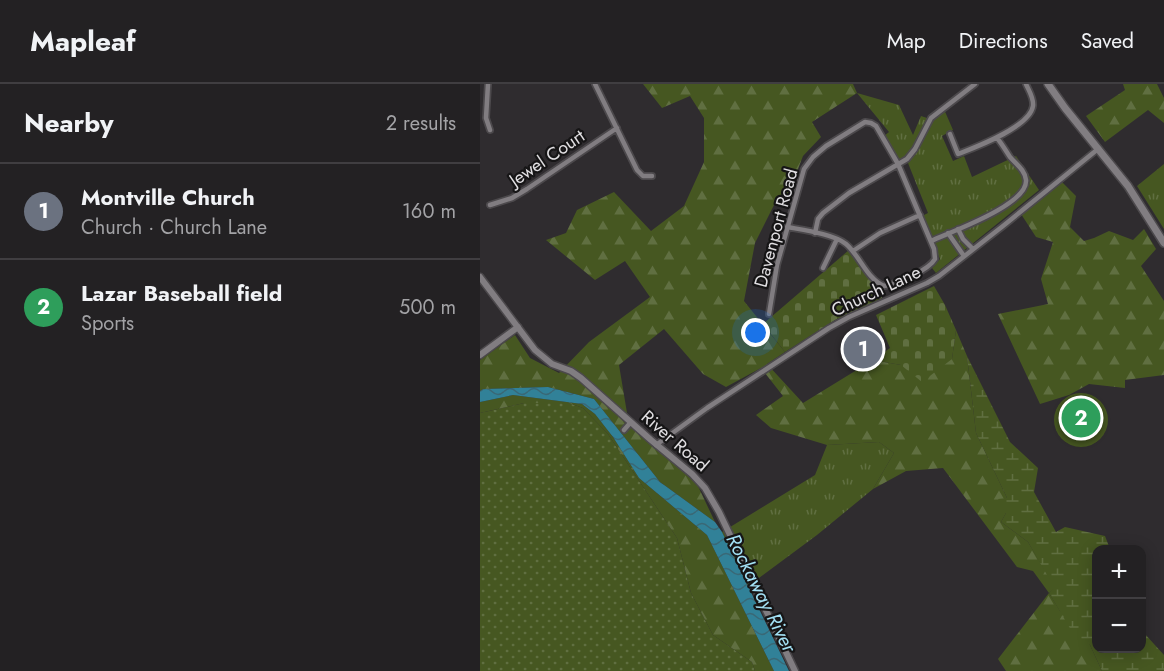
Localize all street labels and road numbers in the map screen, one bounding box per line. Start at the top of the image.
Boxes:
street label: Jewel Court [502,123,591,194]
street label: Davenport Road [748,166,804,290]
street label: Church Lane [827,259,925,323]
street label: River Road [635,404,715,478]

